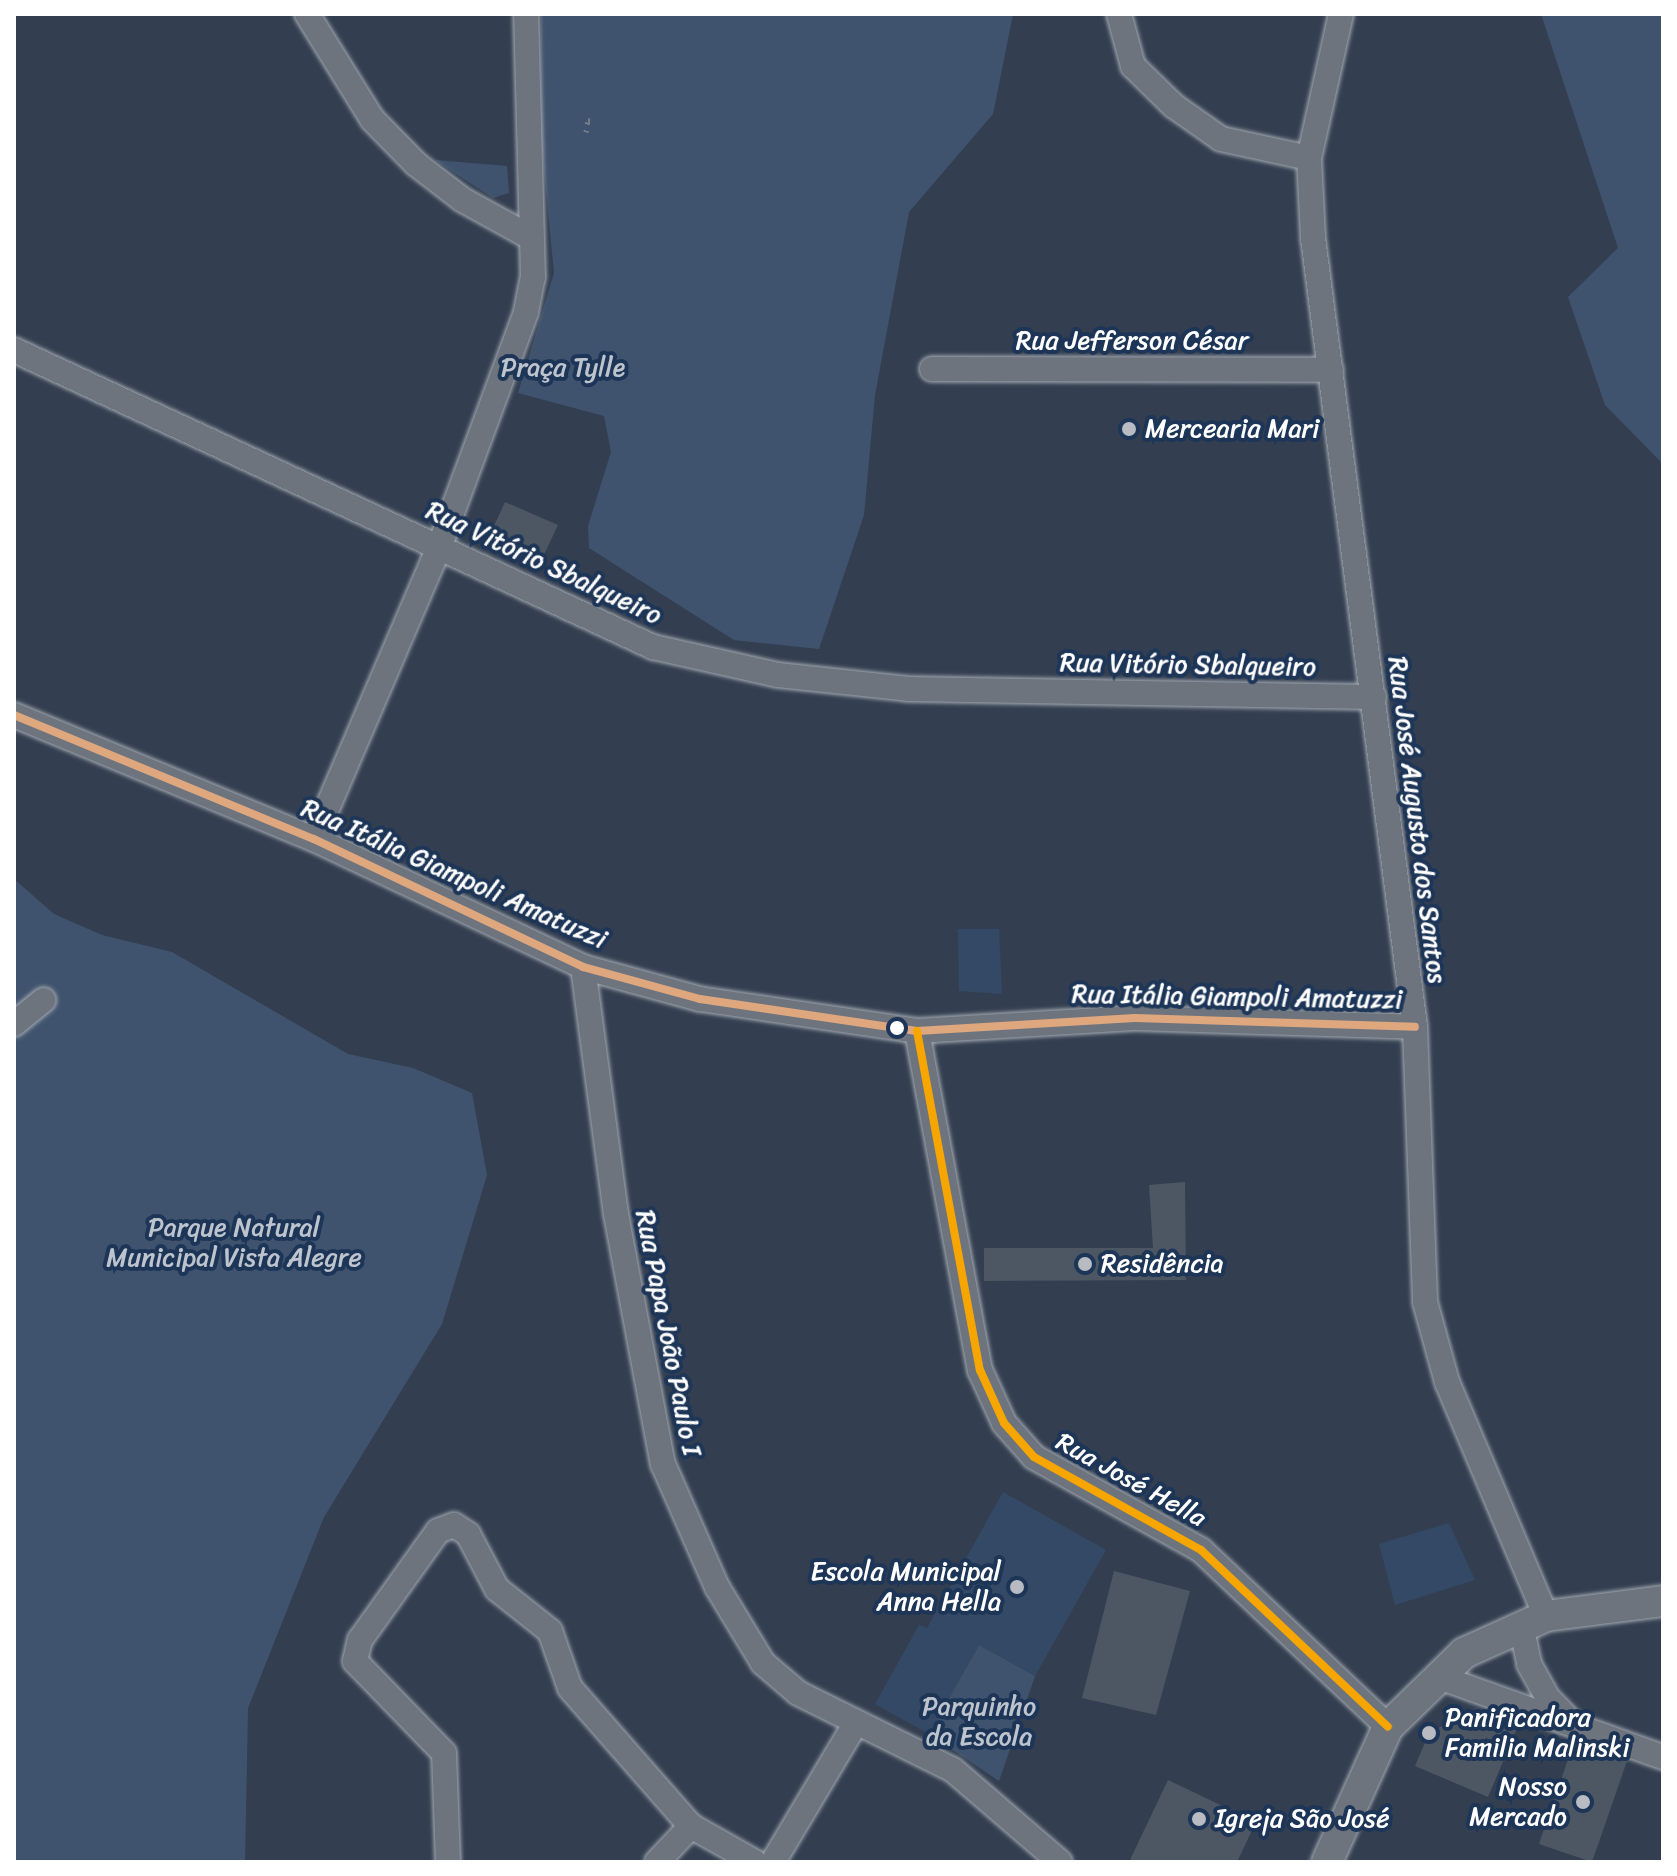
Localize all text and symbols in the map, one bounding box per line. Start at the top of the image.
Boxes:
street label: Rua Jefferson César [1015,325,1249,357]
park label: Praça Tylle [500,352,626,384]
place label: Mercearia Mari [1145,413,1319,445]
marker: Mercearia Mari [1120,420,1138,438]
street label: Rua Vitório Sbalqueiro [422,495,666,631]
street label: Rua Vitório Sbalqueiro [1060,647,1316,683]
street label: Rua José Augusto dos Santos [1381,654,1453,986]
street label: Rua Itália Giampoli Amatuzzi [297,793,611,955]
street label: Rua Itália Giampoli Amatuzzi [1072,979,1402,1015]
unlabelled marker [889,1020,905,1036]
street label: Rua Papa João Paulo I [629,1207,707,1459]
park label: Parque Natural Municipal Vista Alegre [105,1212,363,1274]
place label: Residência [1101,1248,1224,1280]
marker: Residência [1076,1255,1094,1273]
street label: Rua José Hella [1051,1426,1211,1534]
place label: Escola Municipal Anna Hella [811,1556,1001,1618]
marker: Escola Municipal Anna Hella [1008,1578,1026,1596]
park label: Parquinho da Escola [922,1691,1036,1752]
place label: Panificadora Familia Malinski [1445,1702,1628,1764]
marker: Panificadora Familia Malinski [1420,1724,1438,1742]
place label: Nosso Mercado [1469,1771,1567,1832]
marker: Nosso Mercado [1574,1793,1592,1811]
place label: Igreja São José [1215,1803,1390,1835]
marker: Igreja São José [1190,1810,1208,1828]

